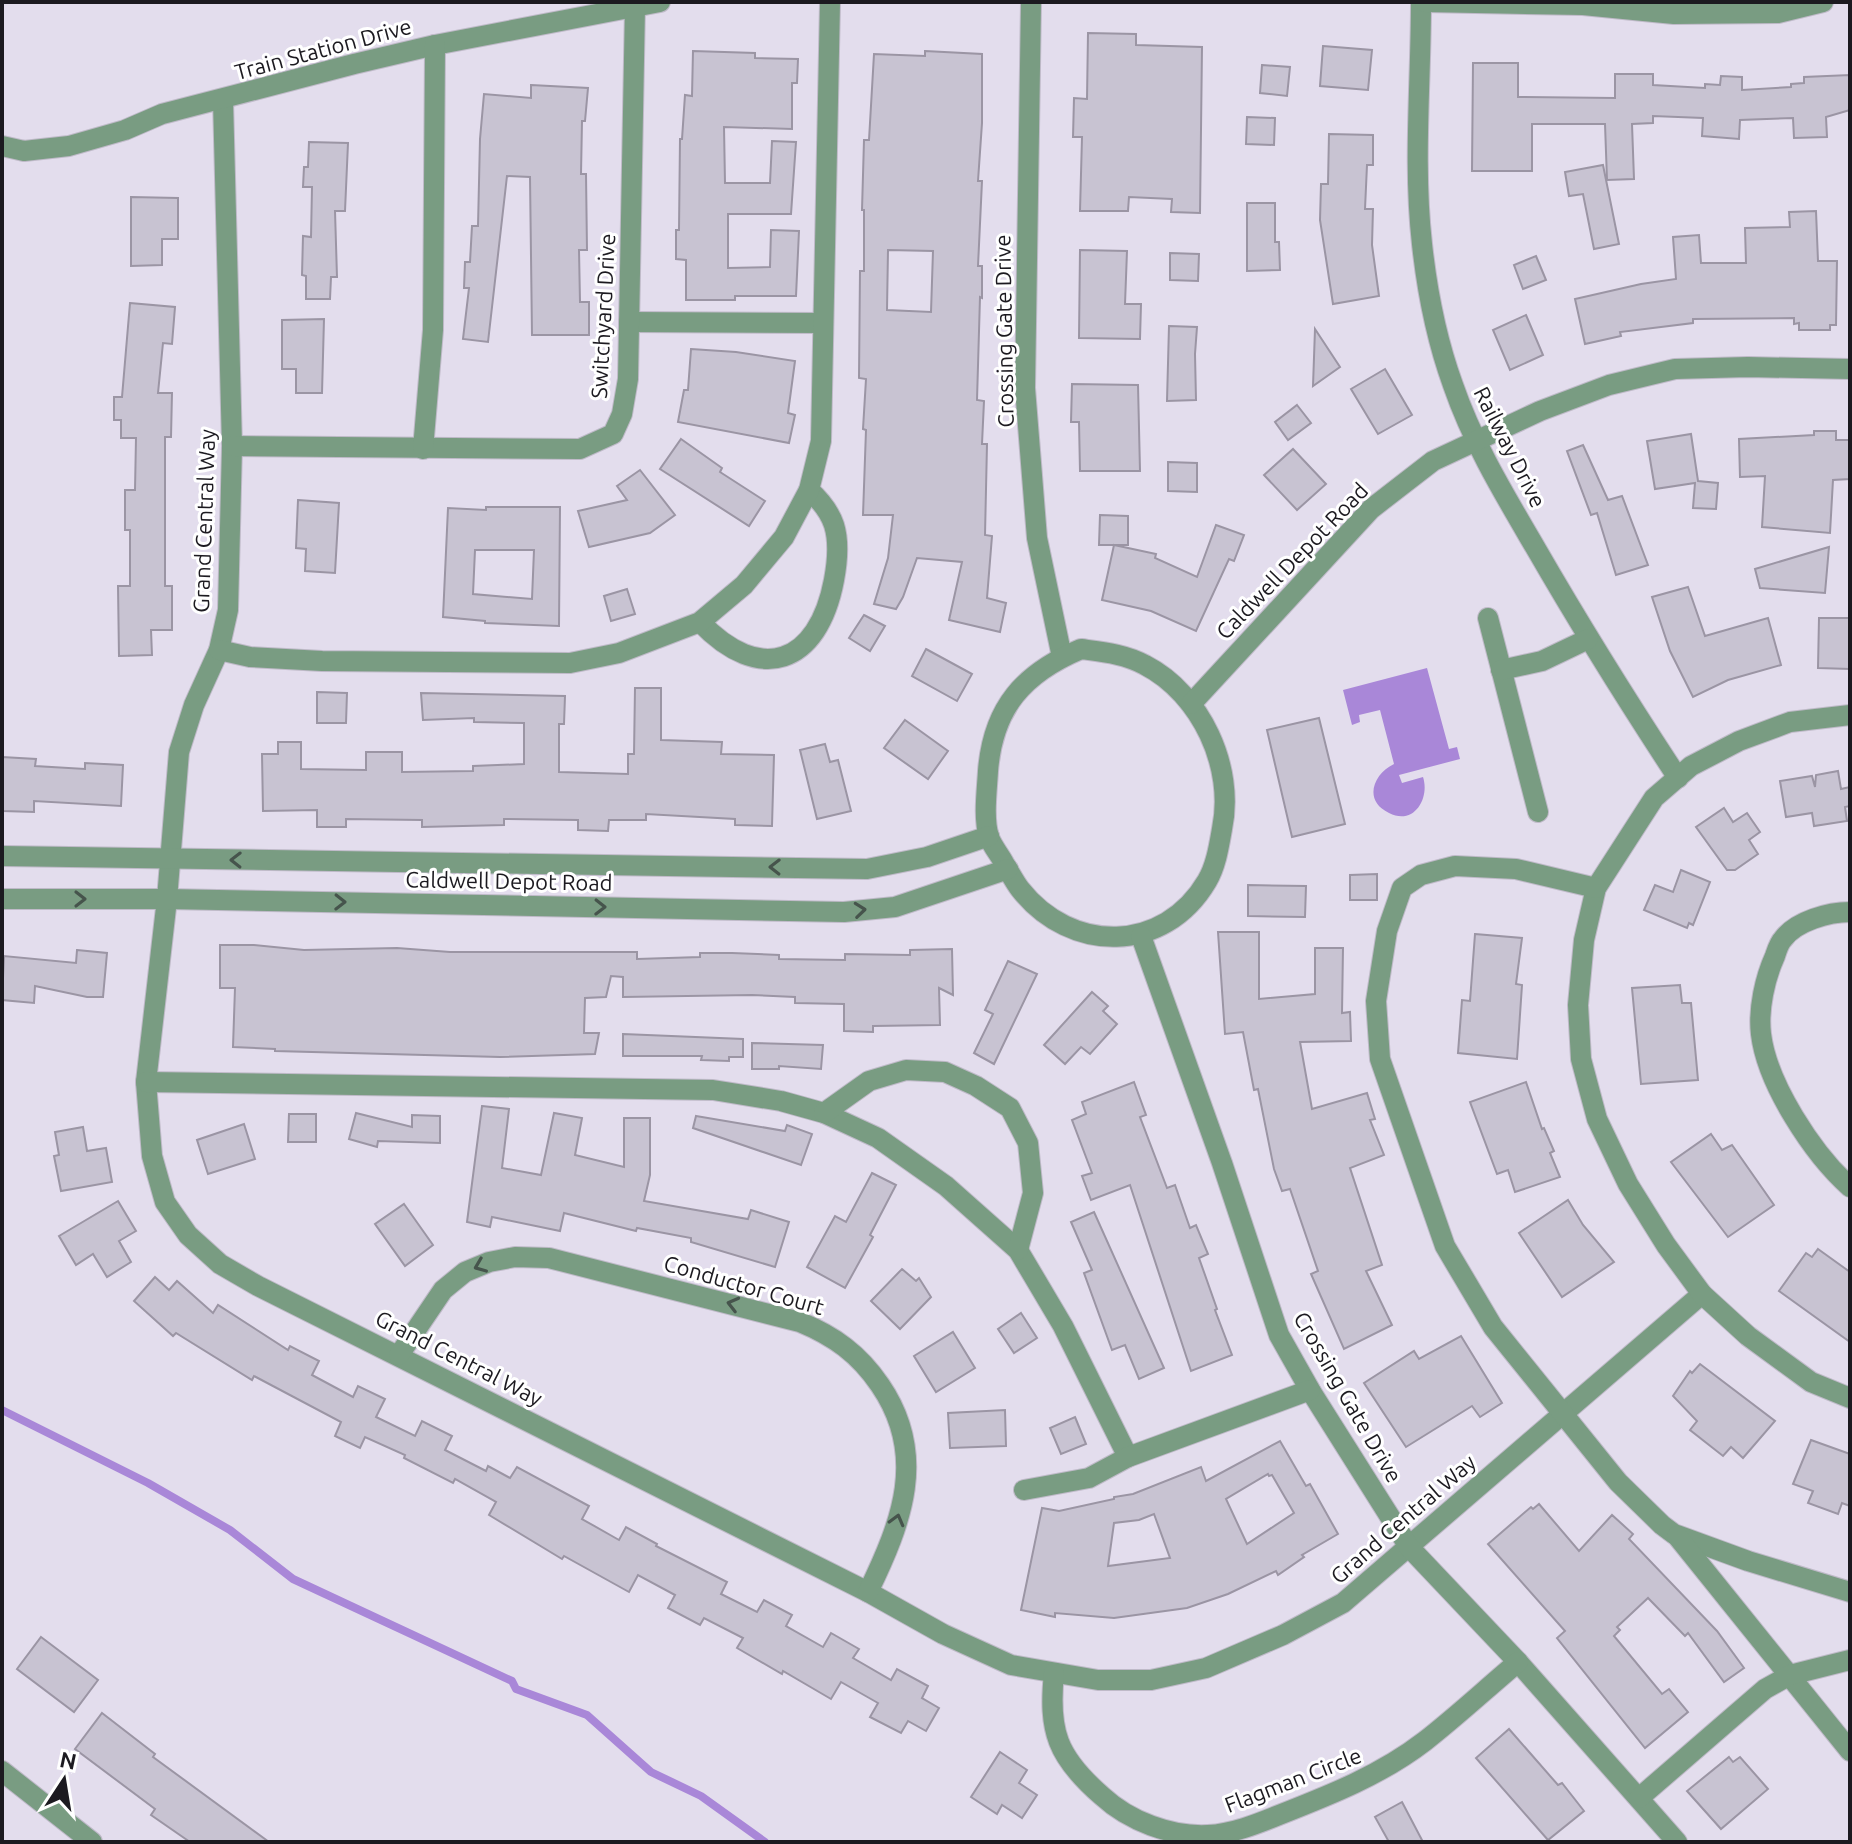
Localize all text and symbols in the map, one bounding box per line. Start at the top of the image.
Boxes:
street label: Train Station Drive [232,13,414,84]
street label: Switchyard Drive [586,233,619,399]
street label: Crossing Gate Drive [989,234,1018,428]
street label: Railway Drive [1469,382,1552,511]
street label: Grand Central Way [188,428,219,613]
street label: Caldwell Depot Road [1211,478,1373,644]
one-way arrow [229,851,242,869]
one-way arrow [768,858,781,876]
street label: Caldwell Depot Road [405,866,613,895]
one-way arrow [74,890,87,908]
one-way arrow [334,894,347,911]
one-way arrow [594,898,607,916]
one-way arrow [854,902,867,919]
street label: Conductor Court [661,1250,827,1319]
one-way arrow [474,1257,488,1273]
one-way arrow [726,1297,740,1314]
street label: Grand Central Way [372,1305,547,1411]
street label: Crossing Gate Drive [1289,1307,1408,1487]
street label: Grand Central Way [1325,1449,1480,1588]
one-way arrow [888,1514,905,1527]
north arrow [24,1740,104,1820]
street label: Flagman Circle [1221,1742,1365,1817]
text: N [58,1746,79,1774]

